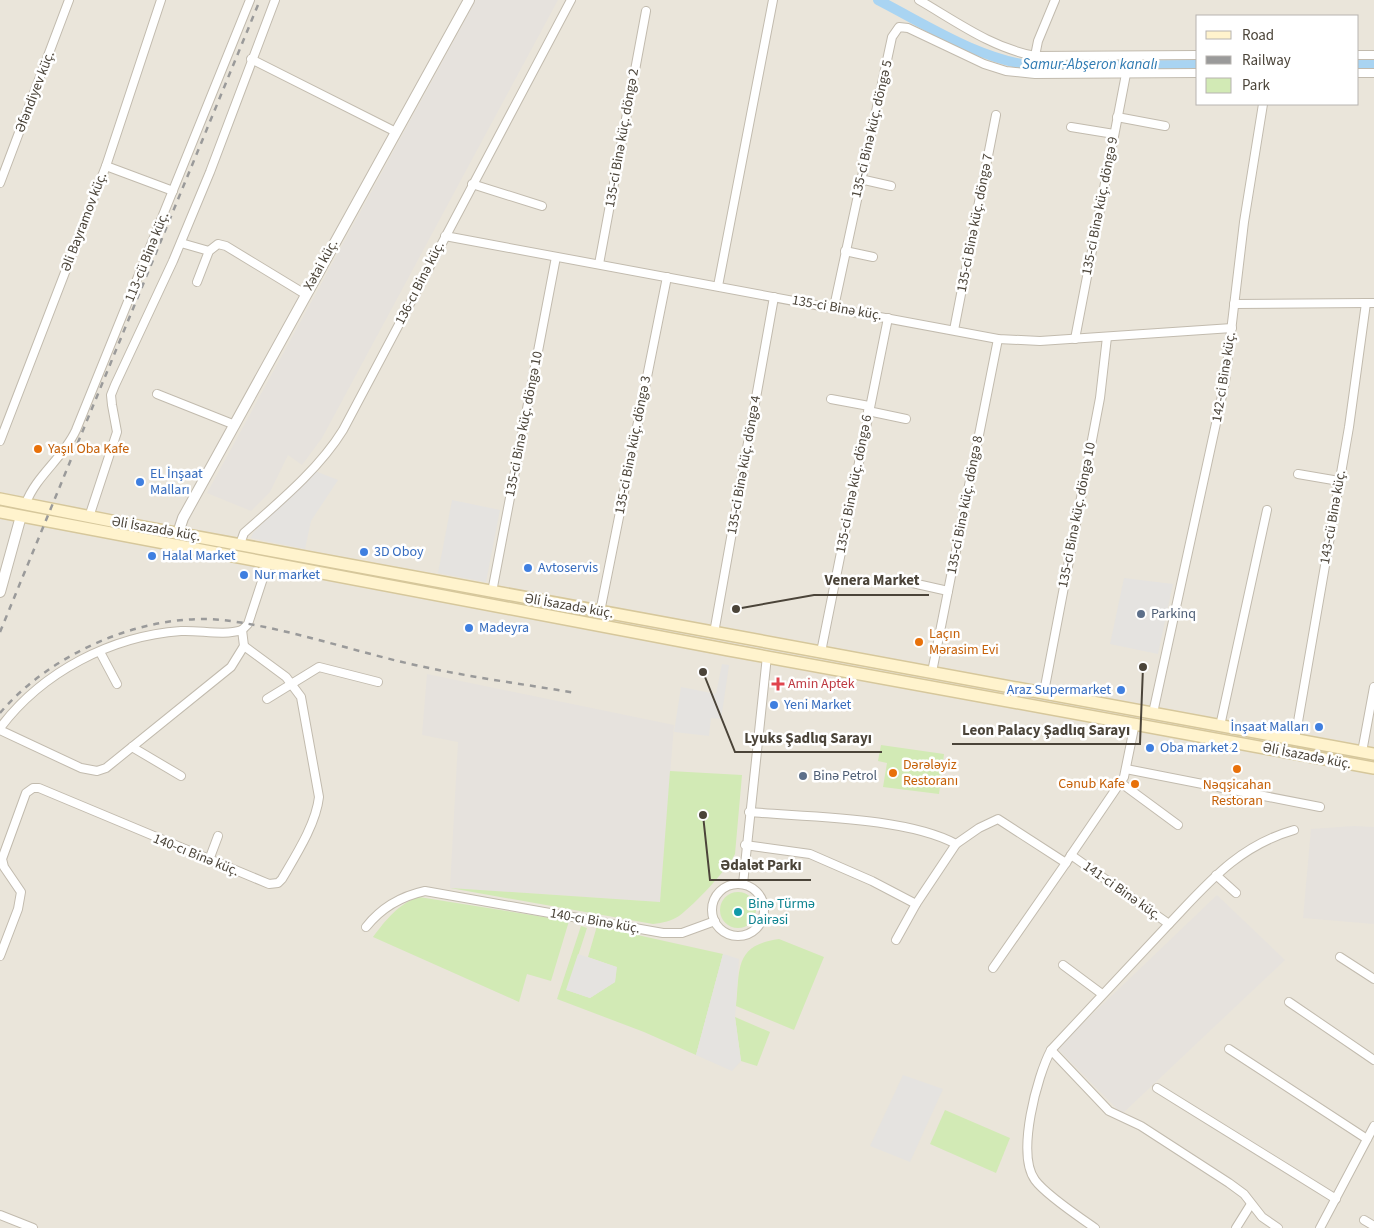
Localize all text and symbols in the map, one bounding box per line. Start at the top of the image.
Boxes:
legend [1196,15,1359,105]
text: Road [1242,25,1274,46]
street label: Əfəndiyev küç. [10,48,60,136]
text: Railway [1242,50,1291,71]
water label: Samur-Abşeron kanalı [1022,54,1158,75]
street label: 135-ci Binə küç. döngə 5 [846,58,898,200]
street label: 135-ci Binə küç. döngə 2 [600,67,644,209]
text: Park [1242,75,1271,96]
street label: 135-ci Binə küç. döngə 9 [1077,135,1123,277]
street label: 135-ci Binə küç. döngə 7 [952,152,998,294]
street label: Əli Bayramov küç. [56,169,112,275]
street label: 113-cü Binə küç. [120,209,174,305]
street label: Xətai küç. [299,236,343,294]
street label: 136-cı Binə küç. [390,238,450,328]
street label: 135-ci Binə küç. [790,290,884,326]
street label: 142-ci Binə küç. [1207,330,1241,424]
street label: 135-ci Binə küç. döngə 10 [500,350,548,498]
street label: 135-ci Binə küç. döngə 3 [610,374,656,516]
street label: 135-ci Binə küç. döngə 4 [722,394,766,536]
street label: 135-ci Binə küç. döngə 6 [831,413,877,555]
street label: 135-ci Binə küç. döngə 8 [942,434,988,576]
place label: Yaşıl Oba Kafe [47,439,129,459]
street label: 135-ci Binə küç. döngə 10 [1053,441,1101,589]
marker: Yaşıl Oba Kafe [32,443,44,455]
place label: EL İnşaat Malları [150,464,203,500]
street label: 143-cü Binə küç. [1315,468,1351,566]
marker: EL İnşaat Malları [134,476,146,488]
street label: Əli İsazadə küç. [110,511,202,547]
place label: 3D Oboy [374,542,424,562]
place label: Halal Market [162,546,236,566]
marker: 3D Oboy [358,546,370,558]
marker: Halal Market [146,550,158,562]
place label: Avtoservis [538,558,598,578]
marker: Avtoservis [522,562,534,574]
place label: Nur market [254,565,320,585]
callout: Venera Market [814,565,929,595]
marker: Nur market [238,569,250,581]
text: Venera Market [823,570,920,591]
street label: Əli İsazadə küç. [523,588,615,624]
place label: Parkinq [1151,604,1196,624]
marker: Parkinq [1135,608,1147,620]
place label: Madeyra [479,618,529,638]
marker: Madeyra [463,622,475,634]
place label: Laçın Mərasim Evi [929,624,999,660]
marker: Laçın Mərasim Evi [913,636,925,648]
place label: Amin Aptek [788,674,855,694]
marker: Amin Aptek [772,678,784,690]
place label: Araz Supermarket [1007,680,1111,700]
marker: Araz Supermarket [1115,684,1127,696]
place label: Yeni Market [783,695,852,715]
marker: Yeni Market [768,699,780,711]
callout: Leon Palaсу Şadlıq Sarayı [952,714,1140,744]
place label: İnşaat Malları [1231,717,1309,737]
text: Leon Palaсу Şadlıq Sarayı [962,720,1130,741]
marker: İnşaat Malları [1313,721,1325,733]
callout: Lyuks Şadlıq Sarayı [735,722,882,752]
text: Lyuks Şadlıq Sarayı [744,728,872,749]
place label: Oba market 2 [1160,738,1238,758]
street label: Əli İsazadə küç. [1261,738,1353,774]
marker: Oba market 2 [1144,742,1156,754]
place label: Dərələyiz Restoranı [903,755,958,791]
marker: Nəqşicahan Restoran [1231,763,1243,775]
place label: Binə Petrol [813,766,878,786]
marker: Dərələyiz Restoranı [887,767,899,779]
marker: Binə Petrol [797,770,809,782]
place label: Cənub Kafe [1058,774,1125,794]
place label: Nəqşicahan Restoran [1203,775,1271,811]
marker: Cənub Kafe [1129,778,1141,790]
street label: 140-cı Binə küç. [150,829,242,881]
callout: Ədalət Parkı [710,850,811,880]
text: Ədalət Parkı [720,855,802,876]
street label: 141-ci Binə küç. [1079,857,1165,925]
place label: Binə Türmə Dairəsi [748,894,815,930]
street label: 140-cı Binə küç. [548,903,642,939]
marker: Binə Türmə Dairəsi [732,906,744,918]

